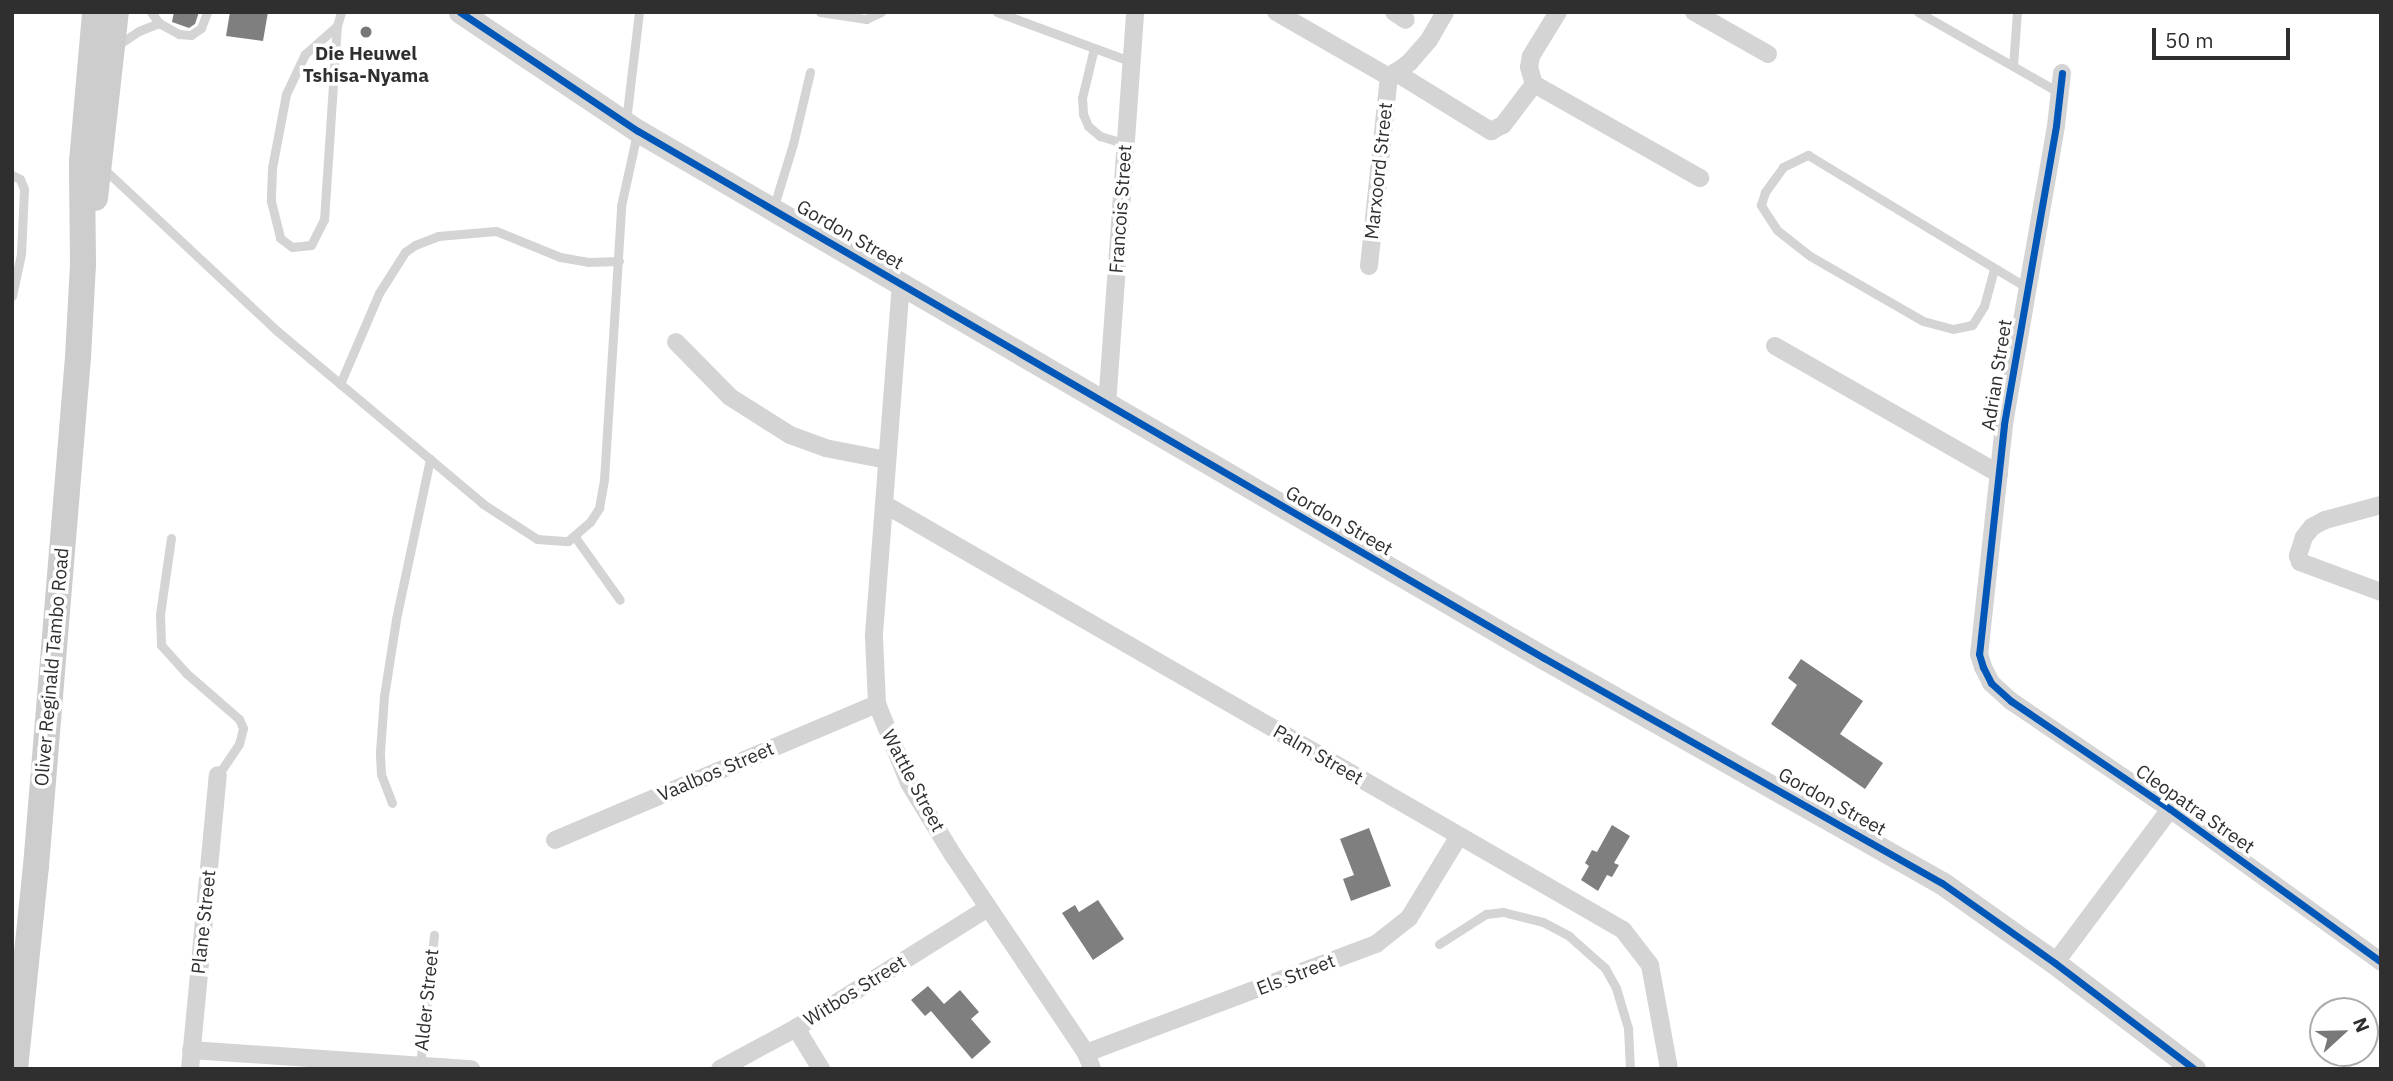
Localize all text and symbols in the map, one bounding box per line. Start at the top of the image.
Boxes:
scale bar [2155,14,2293,58]
marker: Die Heuwel Tshisa-Nyama [358,24,374,40]
text: 50 m [2165,26,2214,54]
place label: Die Heuwel Tshisa-Nyama [303,43,429,87]
street label: Marxoord Street [1360,101,1398,241]
street label: Francois Street [1105,144,1137,274]
street label: Gordon Street [792,195,908,275]
street label: Adrian Street [1977,318,2017,432]
street label: Gordon Street [1281,481,1397,561]
street label: Oliver Reginald Tambo Road [30,547,74,787]
street label: Palm Street [1269,720,1367,790]
street label: Wattle Street [877,726,949,836]
street label: Vaalbos Street [654,737,778,807]
street label: Cleopatra Street [2131,760,2259,858]
street label: Gordon Street [1774,763,1890,841]
street label: Plane Street [187,869,221,975]
street label: Alder Street [410,948,444,1052]
street label: Els Street [1254,950,1338,1000]
street label: Witbos Street [800,951,910,1031]
north arrow [2309,997,2379,1067]
text: N [2348,1014,2375,1036]

